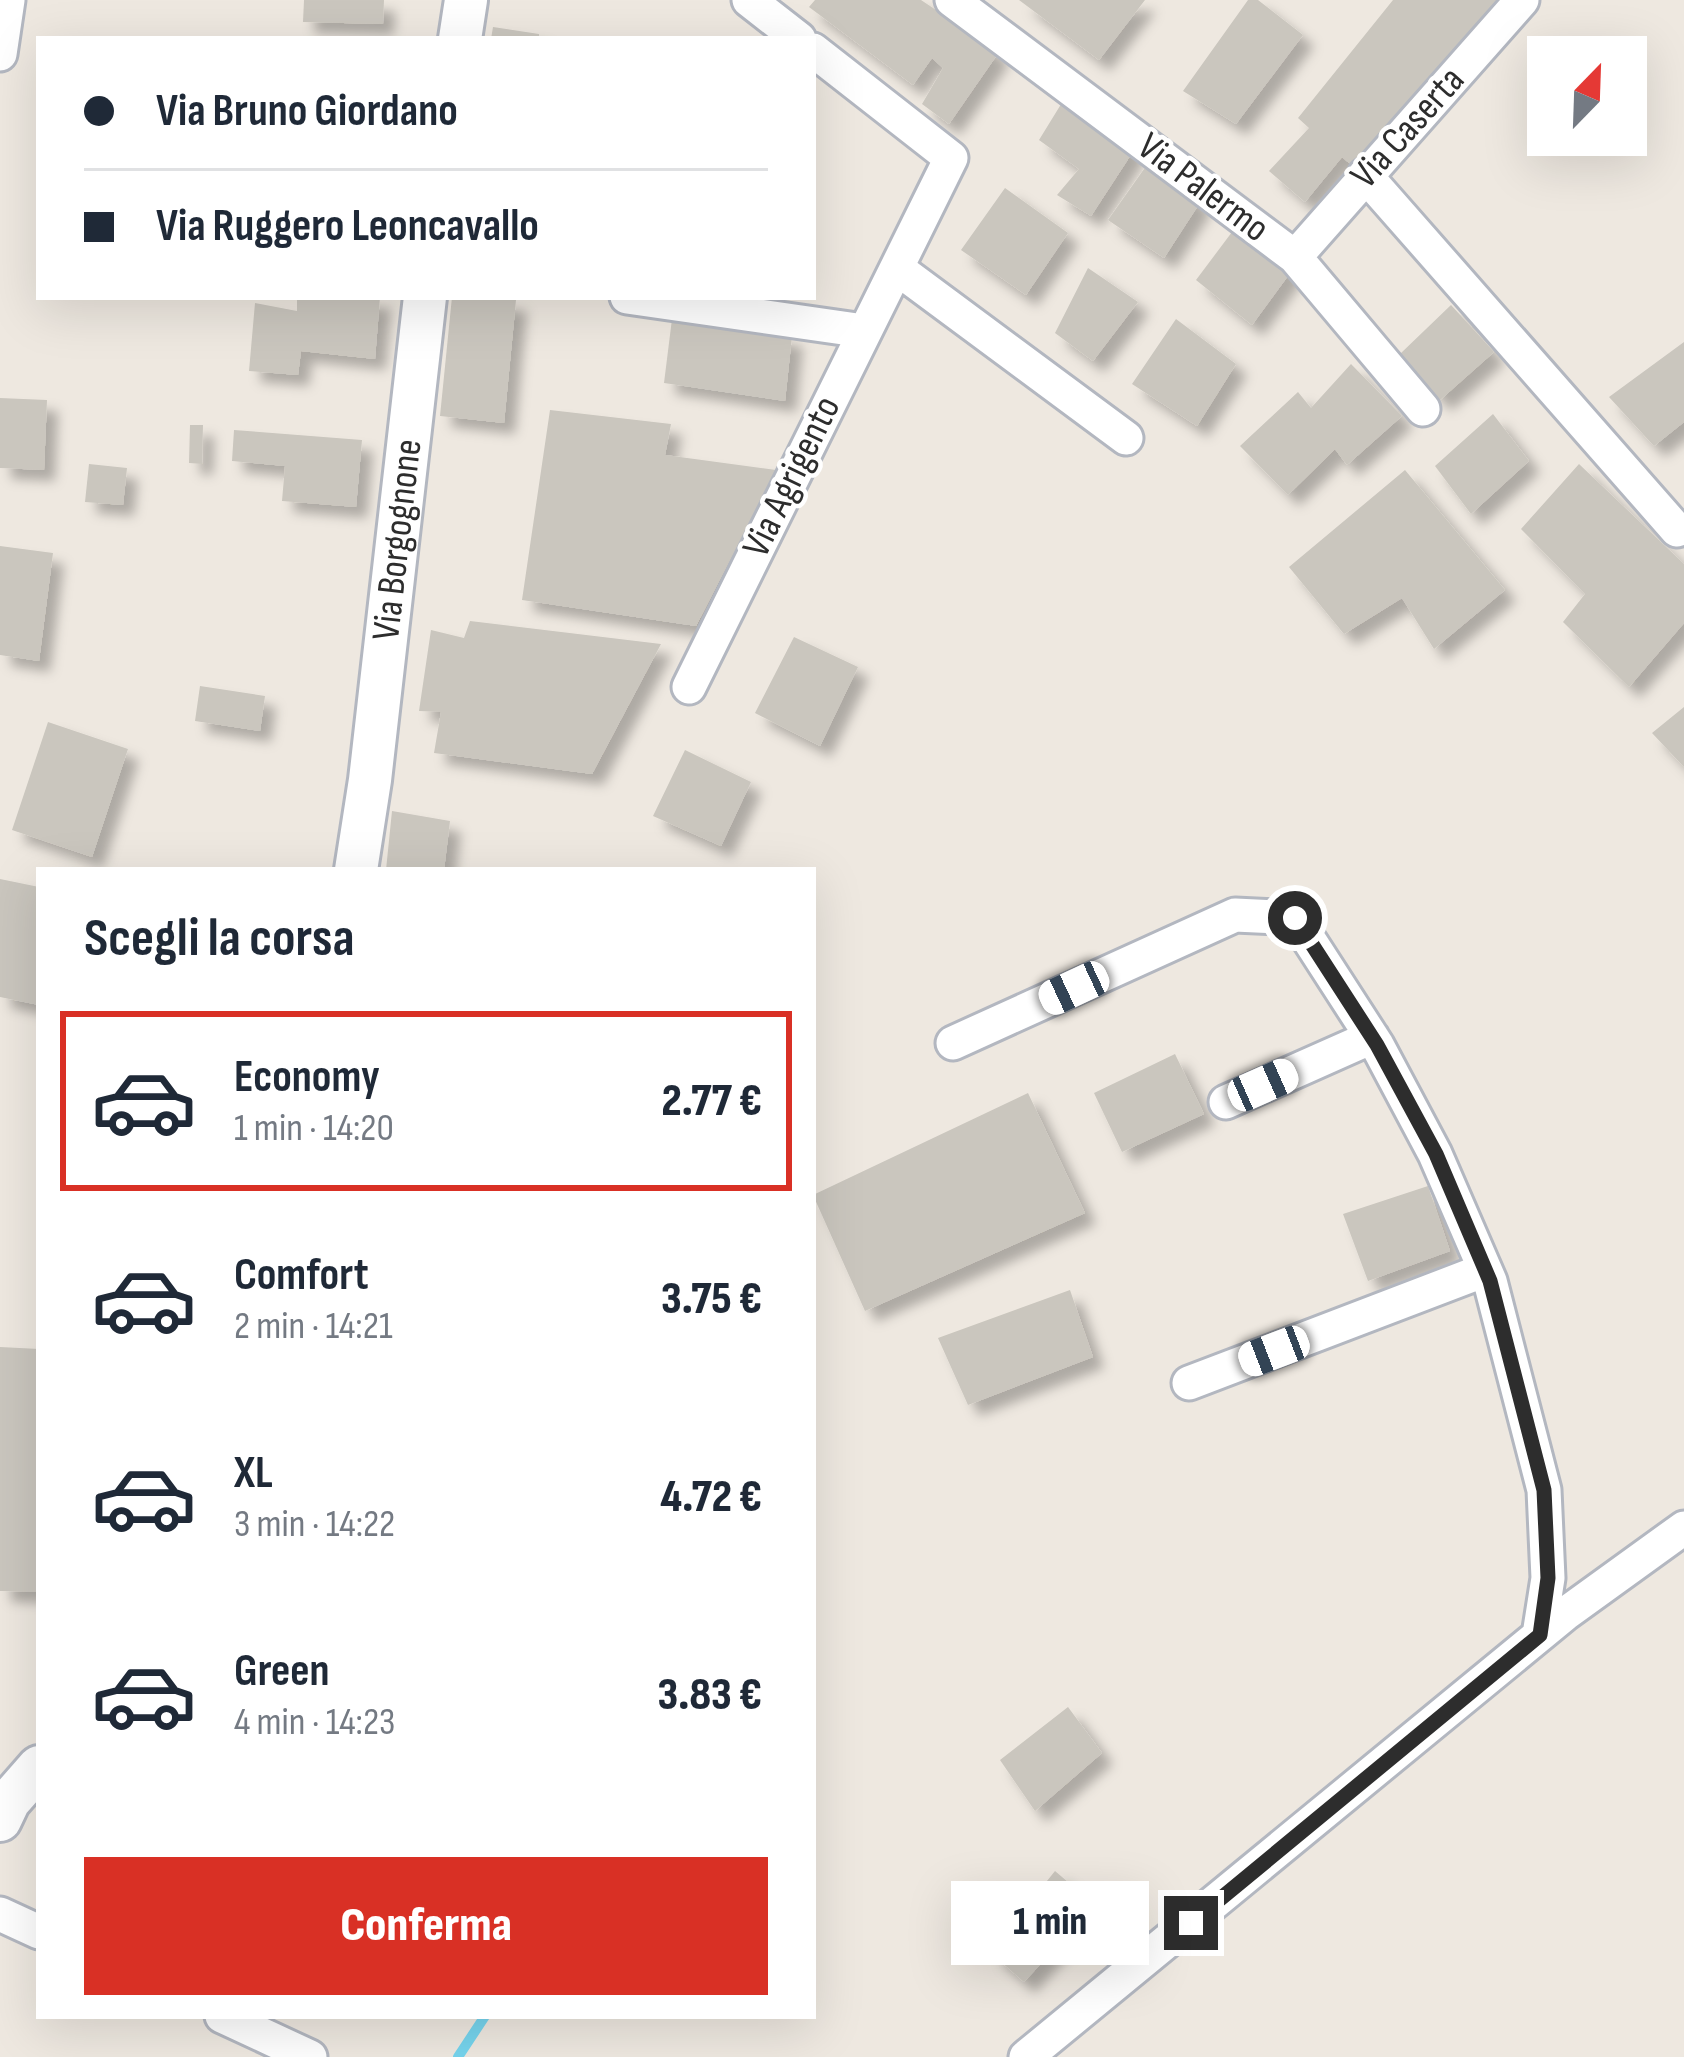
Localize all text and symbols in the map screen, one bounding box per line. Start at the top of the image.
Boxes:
north arrow [1527,36,1647,156]
map controls [1527,36,1647,156]
street label: Via Caserta [1341,58,1475,198]
text: Via Bruno Giordano [156,84,458,139]
street label: Via Palermo [1128,123,1278,253]
text: Via Ruggero Leoncavallo [156,199,539,254]
street label: Via Agrigento [733,389,851,565]
street label: Via Borgognone [363,437,432,643]
route start [1268,891,1322,945]
text: Scegli la corsa [84,906,355,971]
car [1034,956,1114,1020]
icon: car [90,1047,198,1155]
text: Economy [234,1050,380,1105]
car [1223,1054,1303,1116]
text: 2.77 € [662,1074,762,1129]
text: 1 min · 14:20 [234,1105,394,1152]
icon: car [90,1245,198,1353]
text: Comfort [234,1248,369,1303]
text: 3.75 € [661,1272,762,1327]
text: 2 min · 14:21 [234,1303,393,1350]
car [1234,1321,1314,1381]
icon: car [90,1443,198,1551]
text: XL [234,1446,273,1501]
text: 4.72 € [660,1470,762,1525]
text: 3 min · 14:22 [234,1501,395,1548]
icon: car [90,1641,198,1749]
text: Green [234,1644,330,1699]
text: 3.83 € [657,1668,762,1723]
text: 4 min · 14:23 [234,1699,395,1746]
button: Conferma [84,1857,768,1995]
callout: 1 min [951,1881,1149,1965]
route end [1164,1896,1218,1950]
text: 1 min [1013,1899,1087,1946]

